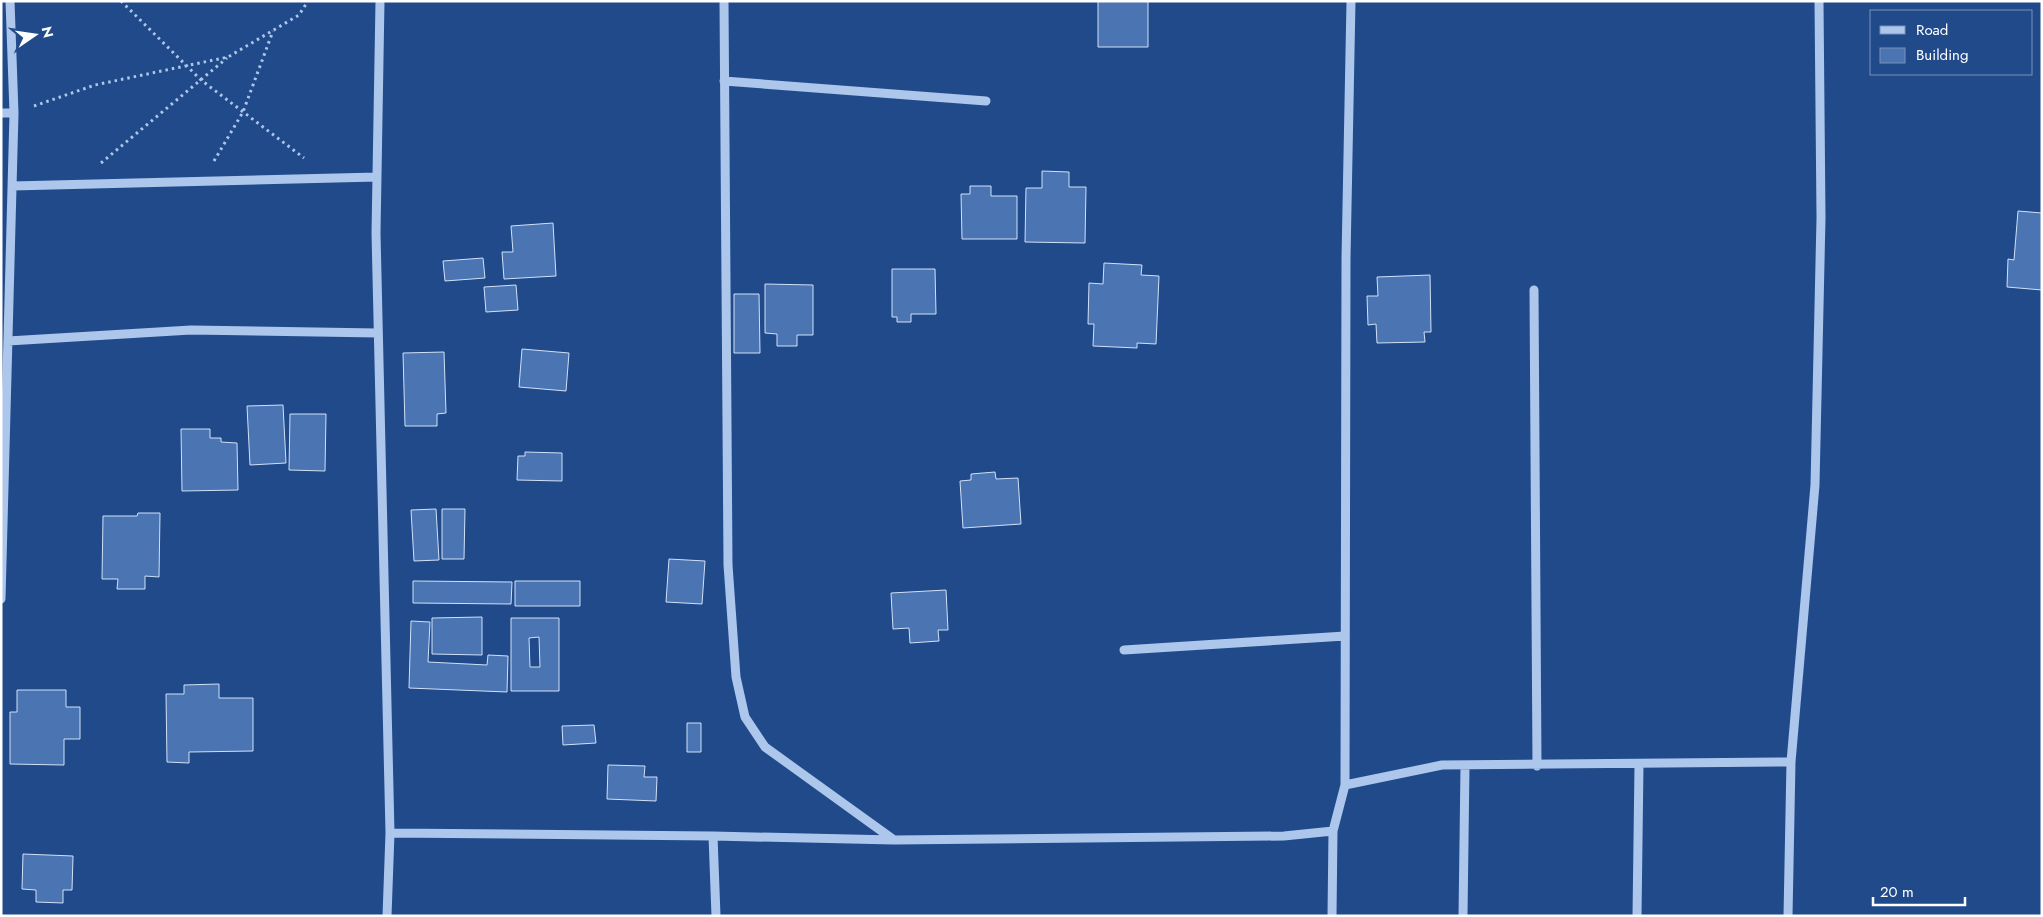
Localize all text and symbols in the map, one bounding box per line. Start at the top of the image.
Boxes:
north arrow [10,10,60,60]
legend [1870,10,2033,75]
text: Road [1916,19,1948,41]
text: N [37,24,59,40]
text: Building [1916,44,1968,66]
scale bar [1873,874,1966,906]
text: 20 m [1880,881,1914,903]

